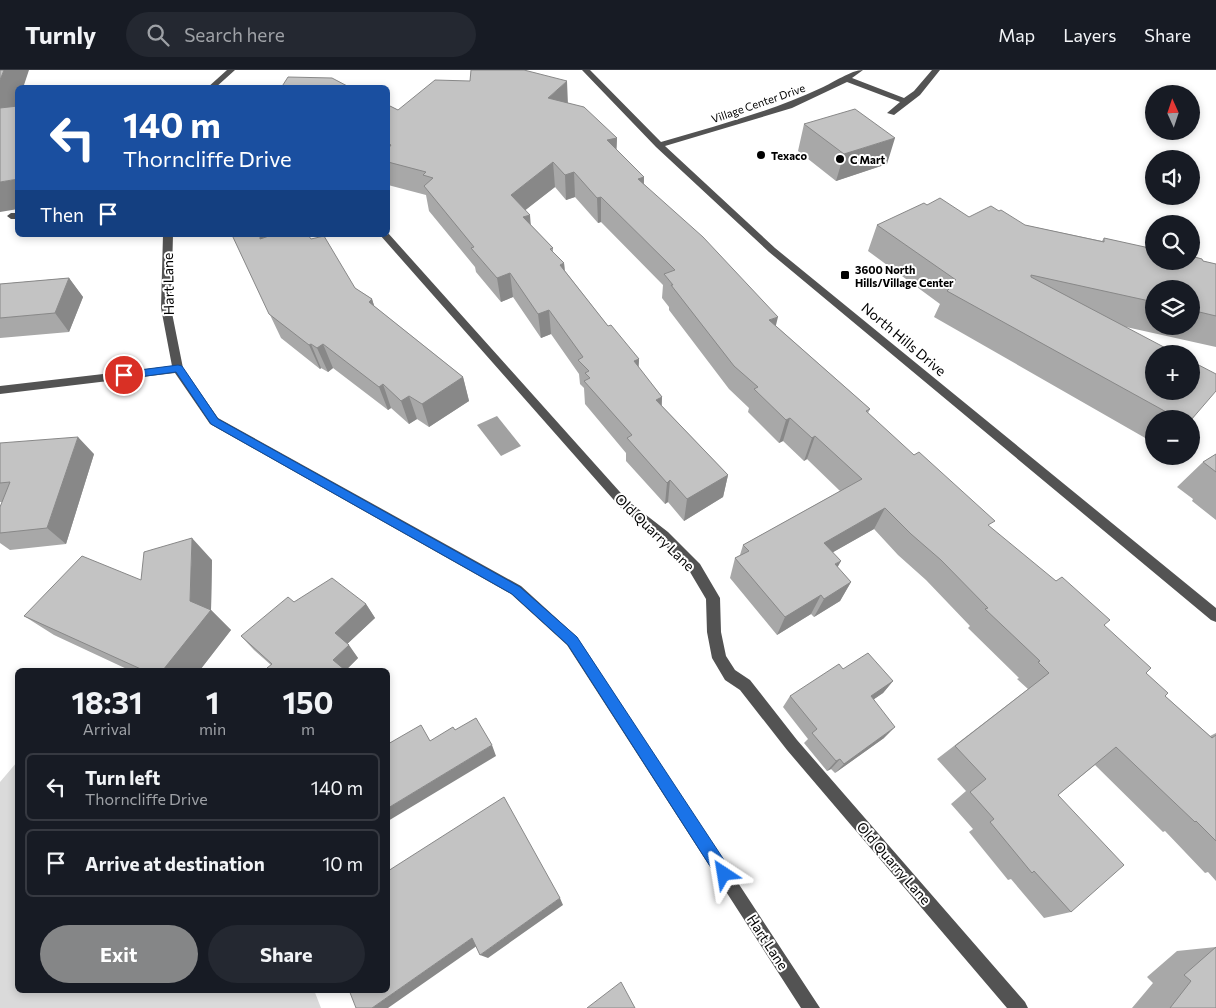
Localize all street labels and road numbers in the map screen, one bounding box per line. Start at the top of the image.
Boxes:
street label: Village Center Drive [709,81,807,125]
street label: Hart Lane [159,253,177,315]
street label: North Hills Drive [858,299,950,379]
street label: Old Quarry Lane [612,490,698,574]
street label: Old Quarry Lane [853,818,935,908]
street label: Hart Lane [744,911,792,973]

